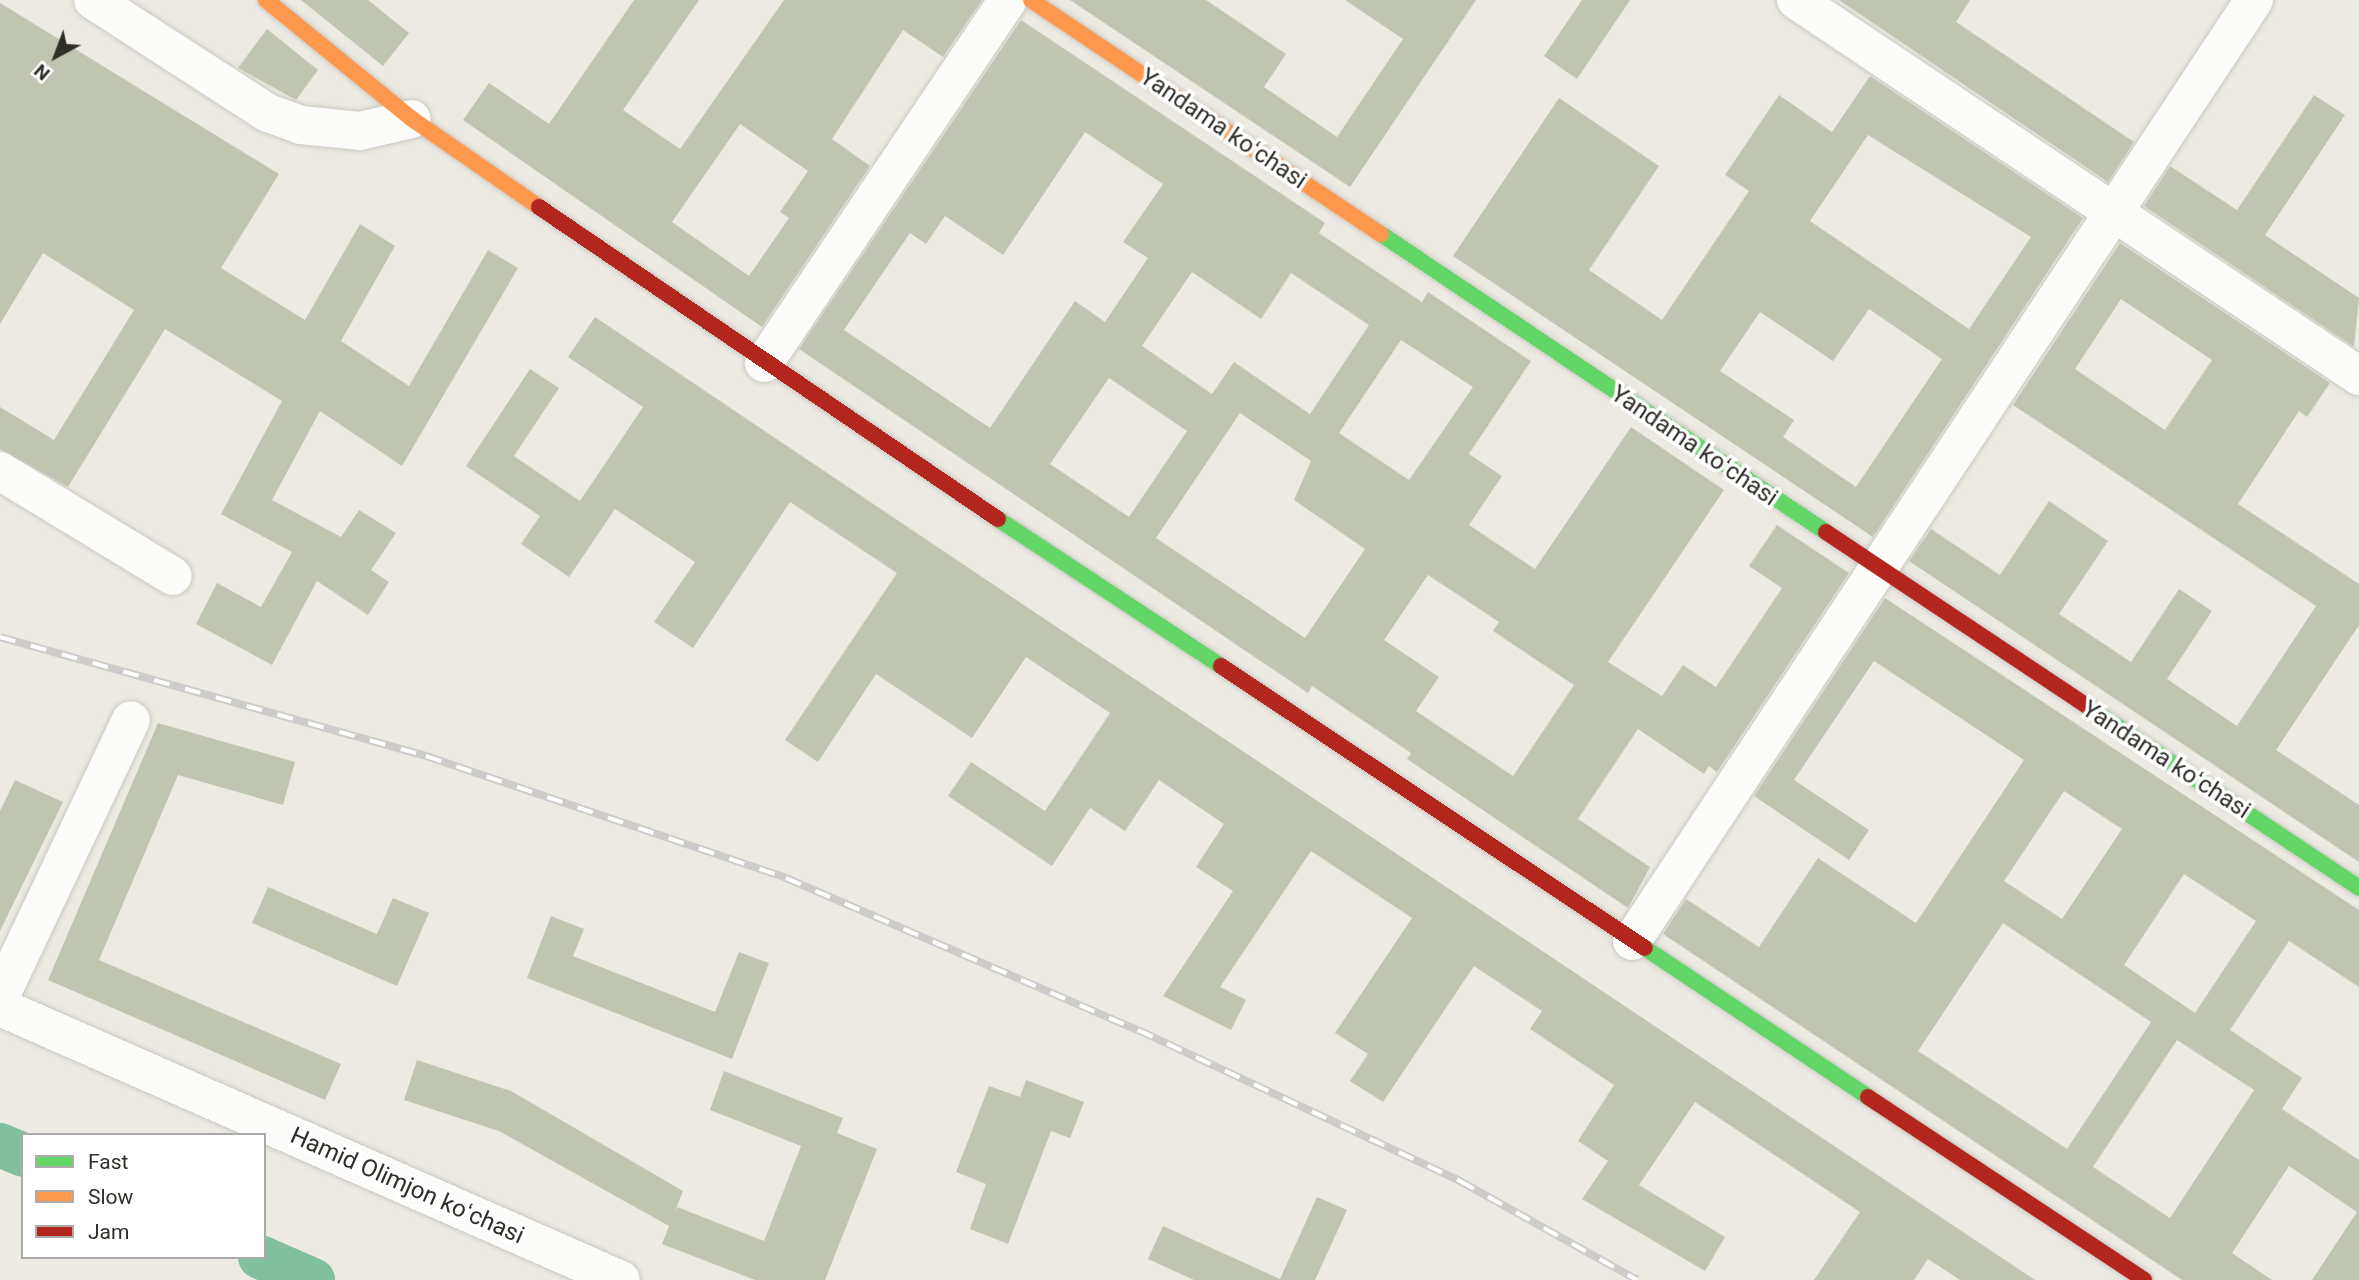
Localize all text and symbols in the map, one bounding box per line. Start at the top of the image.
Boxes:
north arrow [21,21,91,91]
text: N [29,59,54,85]
street label: Yandama koʻchasi [1134,63,1312,195]
street label: Yandama koʻchasi [1605,380,1783,512]
street label: Yandama koʻchasi [2076,695,2256,825]
street label: Hamid Olimjon koʻchasi [286,1121,528,1251]
legend [21,1133,266,1259]
text: Fast [88,1150,128,1174]
text: Slow [88,1185,133,1209]
text: Jam [88,1220,129,1244]

